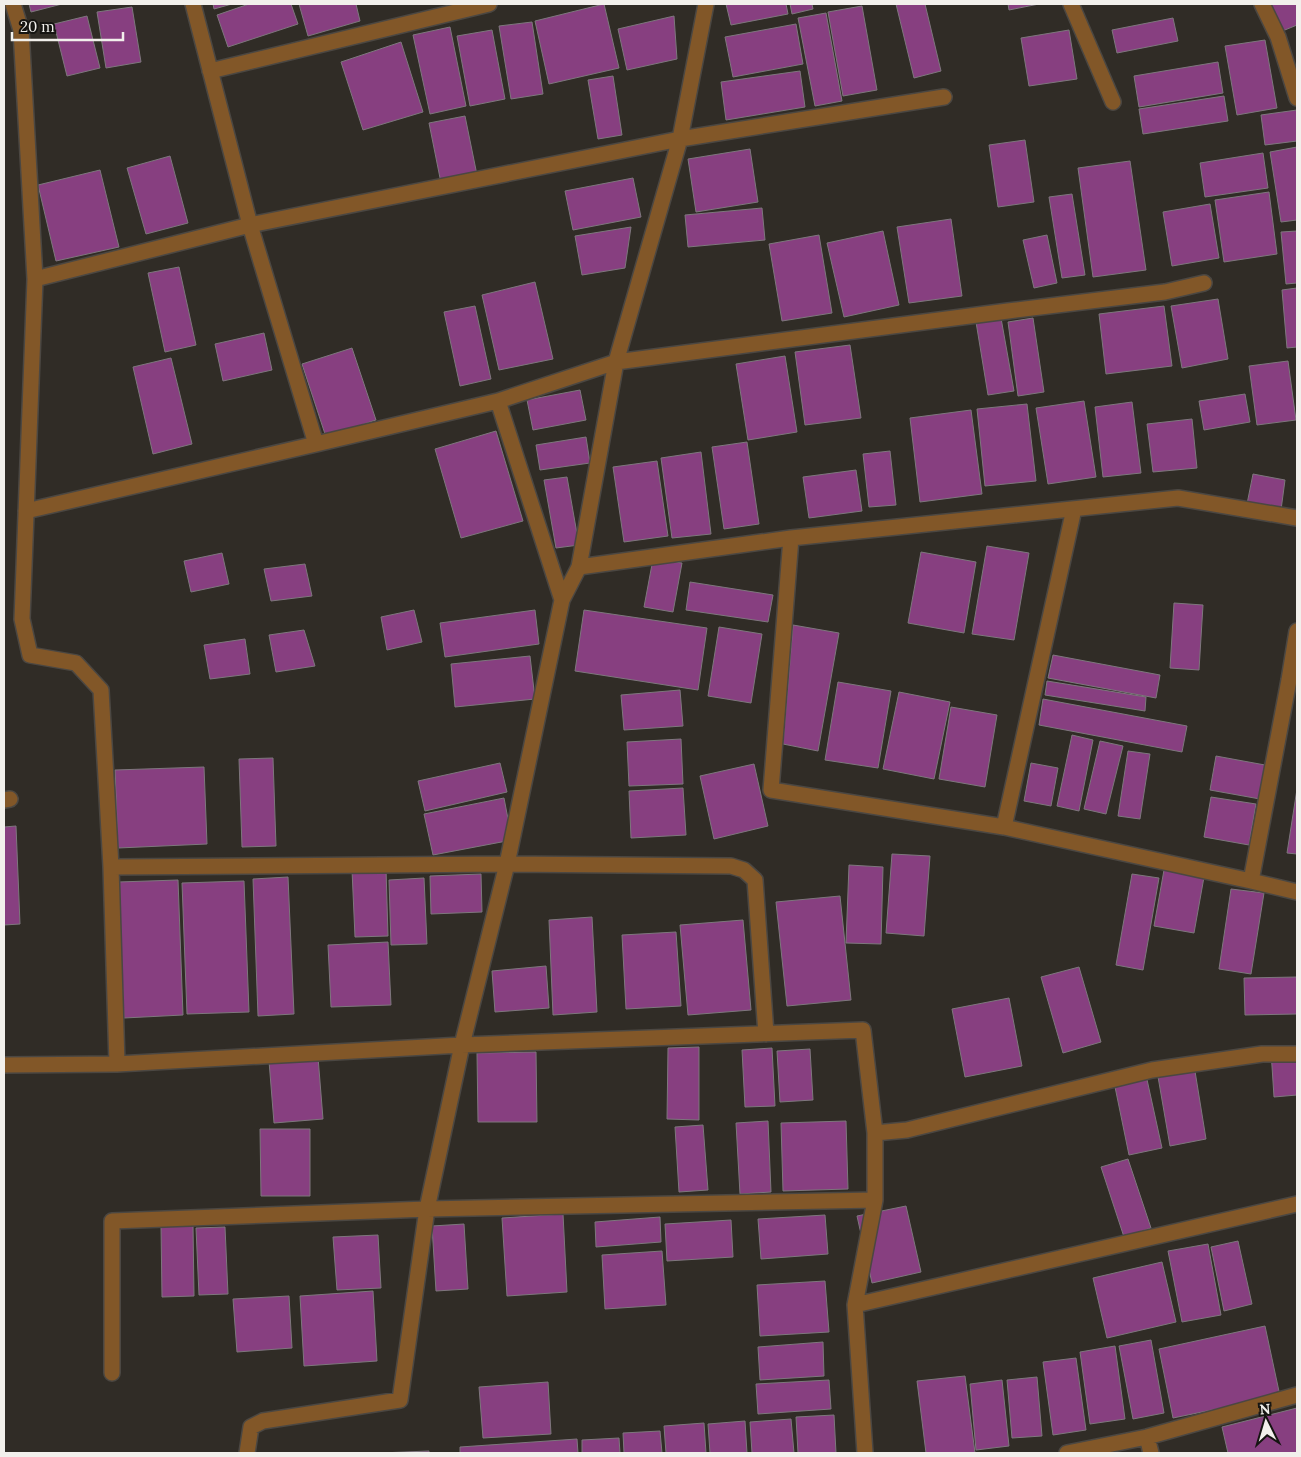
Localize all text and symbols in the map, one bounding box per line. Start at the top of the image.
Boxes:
scale bar [12,10,124,42]
text: 20 m [20,17,55,36]
north arrow [1241,1397,1291,1447]
text: N [1259,1400,1271,1418]

